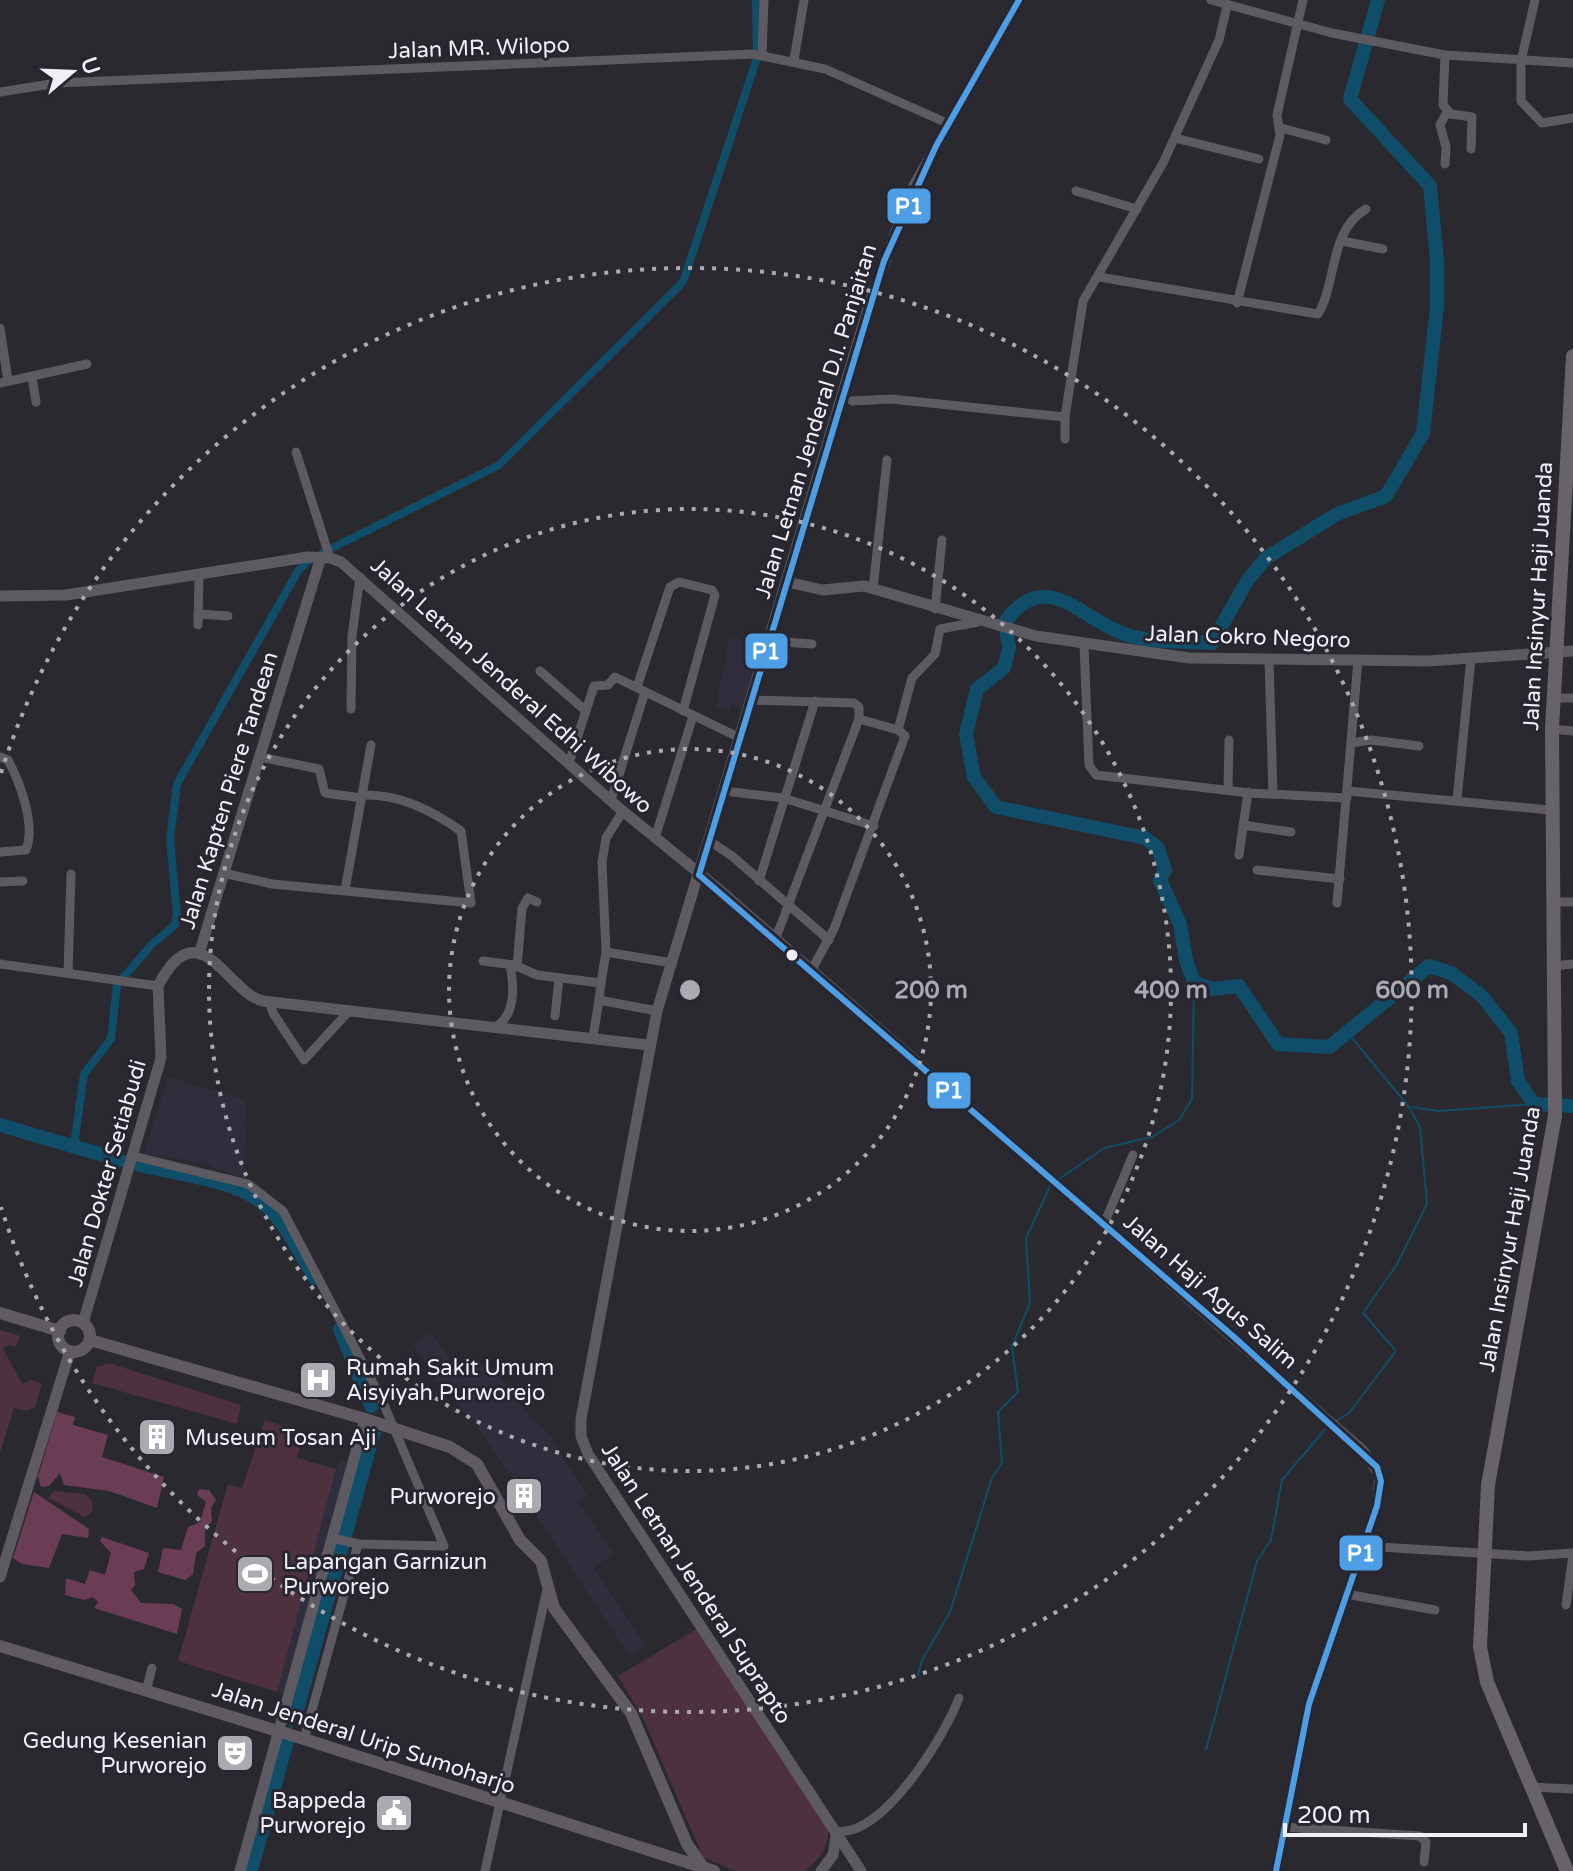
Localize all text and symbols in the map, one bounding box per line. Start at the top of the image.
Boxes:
north arrow [32,32,112,112]
street label: Jalan MR. Wilopo [388,32,570,64]
text: U [75,54,105,78]
line badge: P1 [886,187,932,225]
text: P1 [895,194,923,220]
street label: Jalan Letnan Jenderal D.I. Panjaitan [750,241,882,602]
street label: Jalan Insinyur Haji Juanda [1518,461,1558,731]
street label: Jalan Letnan Jenderal Edhi Wibowo [365,552,657,819]
street label: Jalan Cokro Negoro [1145,620,1351,654]
line badge: P1 [744,632,789,670]
text: P1 [752,639,780,665]
street label: Jalan Kapten Piere Tandean [174,648,284,932]
unlabelled marker [784,947,800,963]
centre of rings [676,976,704,1004]
text: 200 m [894,976,968,1005]
text: 400 m [1134,976,1208,1005]
text: 600 m [1375,976,1449,1005]
street label: Jalan Dokter Setiabudi [62,1057,152,1290]
line badge: P1 [926,1071,972,1110]
text: P1 [935,1078,963,1104]
street label: Jalan Insinyur Haji Juanda [1474,1104,1546,1374]
street label: Jalan Haji Agus Salim [1118,1209,1303,1374]
place label: Rumah Sakit Umum Aisyiyah Purworejo [346,1355,554,1406]
hospital icon: Rumah Sakit Umum Aisyiyah Purworejo [297,1359,339,1401]
building icon: Museum Tosan Aji [136,1416,178,1458]
place label: Museum Tosan Aji [185,1425,376,1451]
street label: Jalan Letnan Jenderal Suprapto [596,1438,797,1729]
building icon: Purworejo [503,1475,545,1517]
place label: Purworejo [389,1484,496,1510]
line badge: P1 [1338,1534,1384,1572]
text: P1 [1347,1541,1375,1567]
place label: Lapangan Garnizun Purworejo [283,1549,487,1600]
sports icon: Lapangan Garnizun Purworejo [234,1553,276,1595]
street label: Jalan Jenderal Urip Sumoharjo [209,1677,519,1799]
place label: Gedung Kesenian Purworejo [23,1728,207,1779]
theatre icon: Gedung Kesenian Purworejo [214,1732,256,1774]
scale bar [1285,1787,1525,1837]
place label: Bappeda Purworejo [259,1788,366,1839]
public building icon: Bappeda Purworejo [373,1792,415,1834]
text: 200 m [1297,1801,1371,1830]

